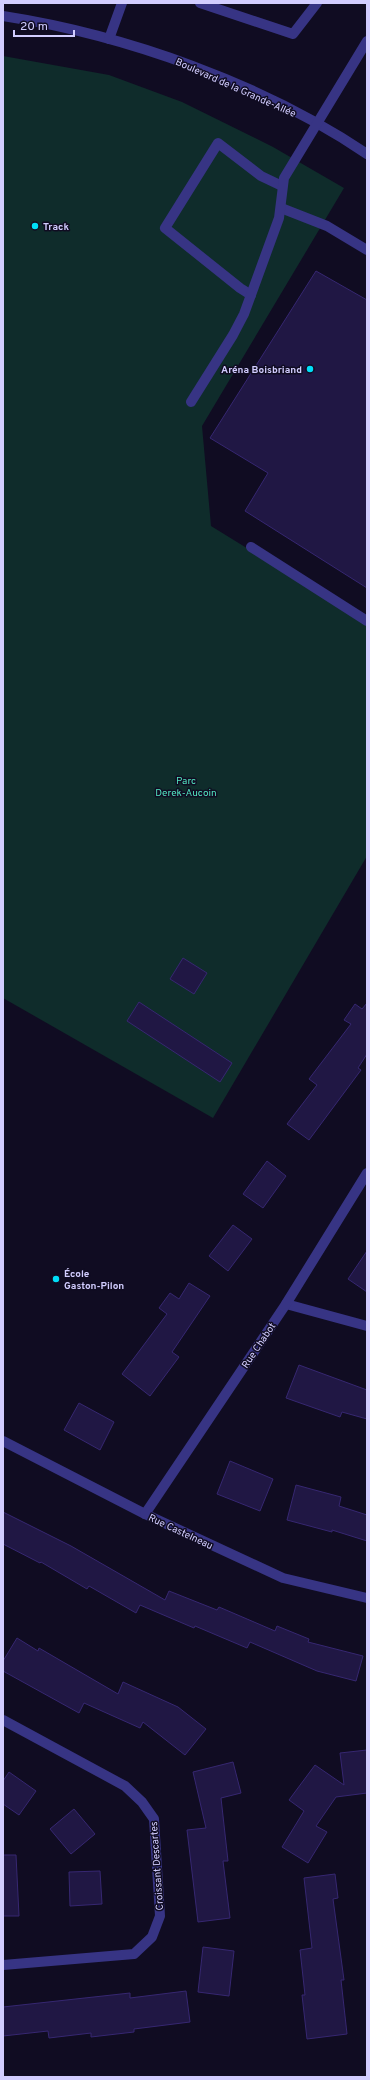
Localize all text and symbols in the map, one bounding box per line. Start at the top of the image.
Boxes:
scale bar [14,12,74,38]
text: 20 m [20,19,48,35]
street label: Boulevard de la Grande-Allée [173,56,298,121]
marker: Track [30,221,40,231]
place label: Track [43,221,69,234]
place label: Aréna Boisbriand [221,364,302,377]
marker: Aréna Boisbriand [305,364,315,374]
park label: Parc Derek-Aucoin [155,775,217,800]
place label: École Gaston-Pilon [64,1268,124,1293]
marker: École Gaston-Pilon [51,1274,61,1284]
street label: Rue Chabot [239,1320,279,1371]
street label: Rue Castelneau [146,1512,215,1553]
street label: Croissant Descartes [148,1821,167,1911]

